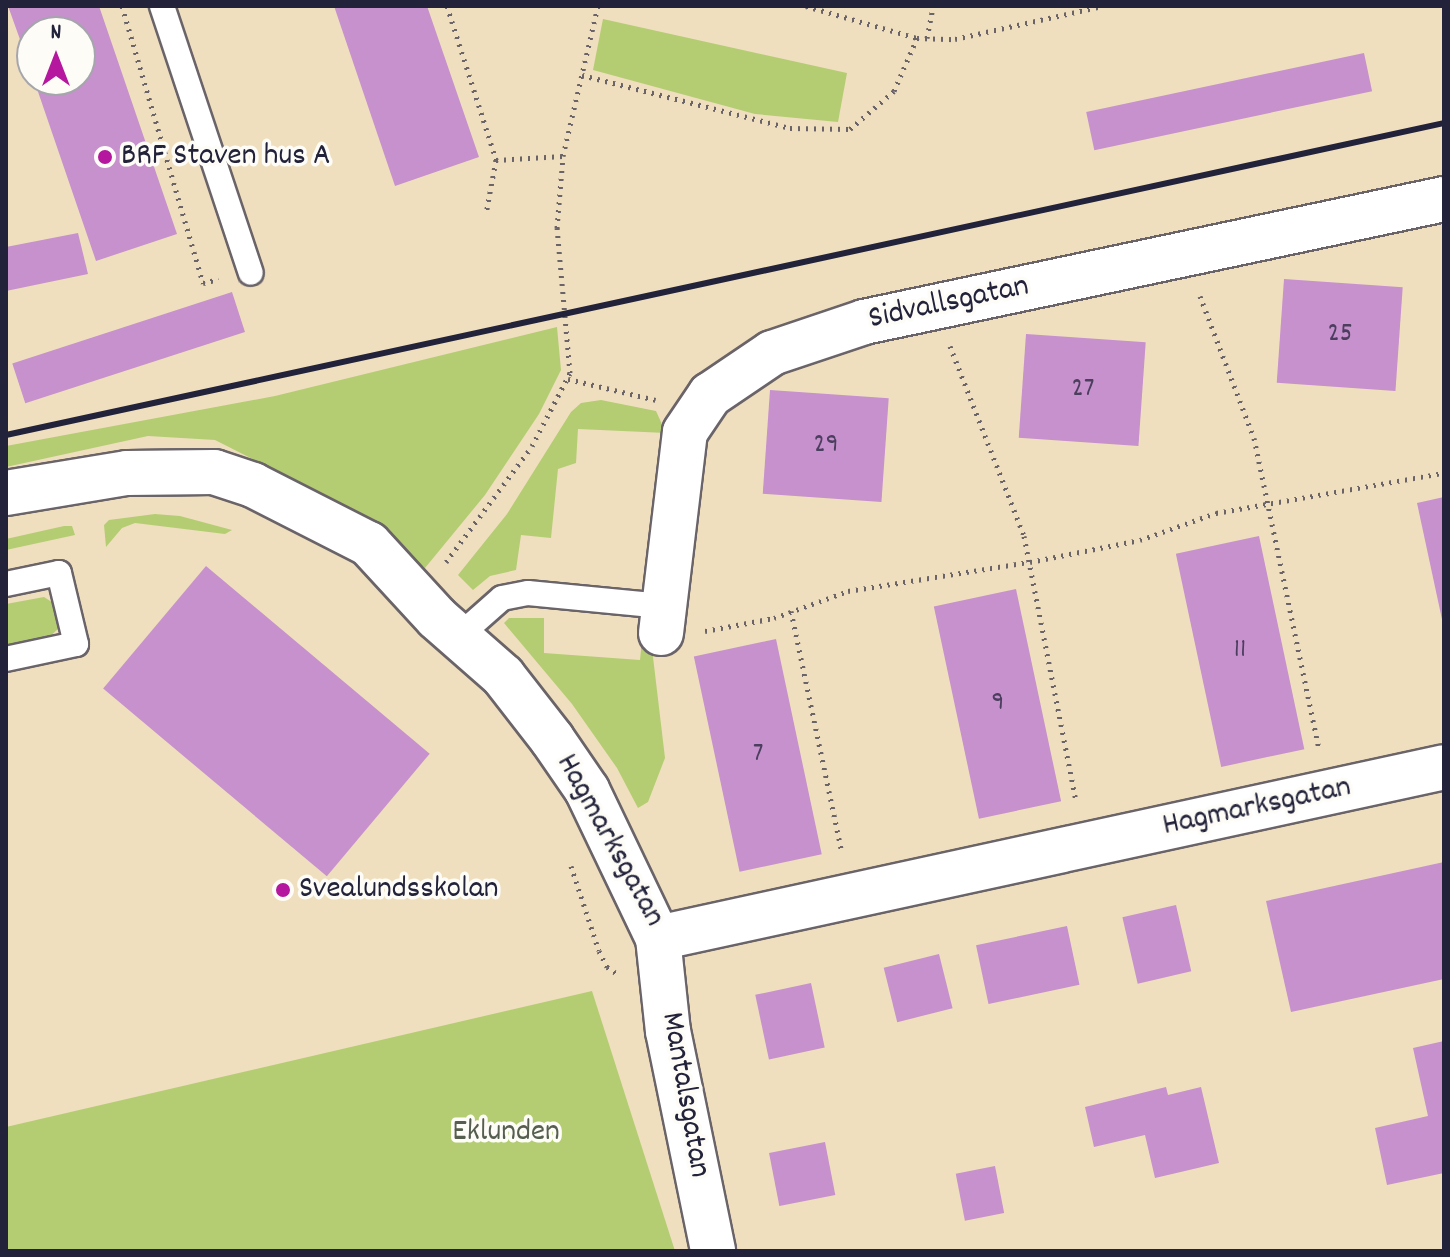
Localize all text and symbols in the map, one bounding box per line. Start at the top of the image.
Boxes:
north arrow [16,16,96,96]
text: N [51,18,61,49]
place label: BRF Staven hus A [121,138,331,176]
marker: BRF Staven hus A [96,148,114,166]
street label: Sidvallsgatan [865,268,1033,340]
house number: 25 [1327,318,1353,352]
house number: 27 [1072,373,1094,407]
house number: 29 [813,429,839,463]
house number: 11 [1234,634,1246,668]
house number: 9 [992,687,1004,721]
house number: 7 [753,738,763,772]
street label: Hagmarksgatan [546,748,672,934]
street label: Hagmarksgatan [1159,769,1355,847]
place label: Svealundsskolan [299,871,498,909]
marker: Svealundsskolan [274,881,292,899]
street label: Mantalsgatan [651,1009,717,1181]
park label: Eklunden [452,1114,560,1152]

